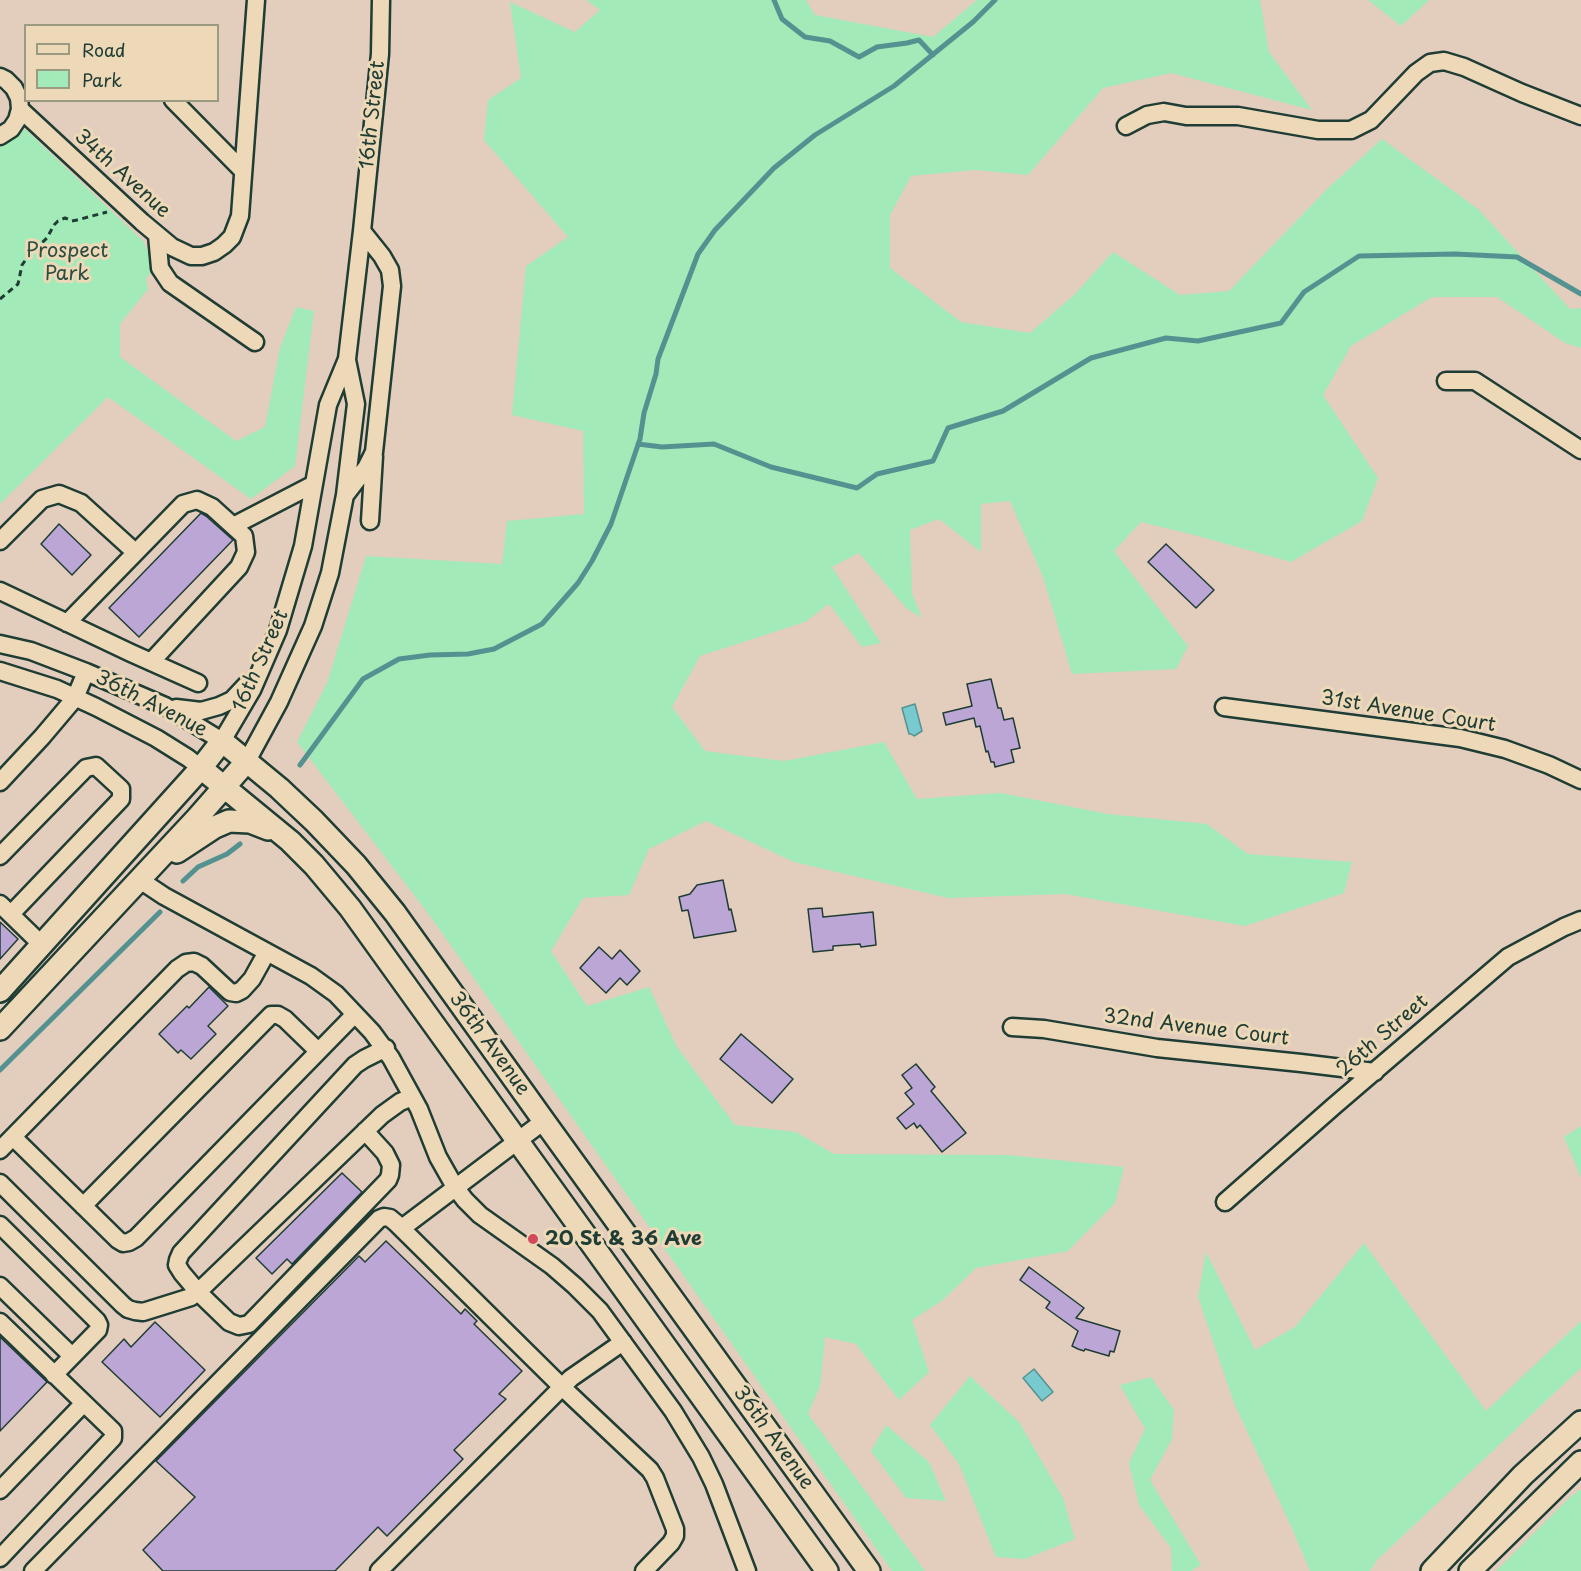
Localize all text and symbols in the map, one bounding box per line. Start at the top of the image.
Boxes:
legend [24,24,219,102]
text: Road [82,36,126,63]
street label: 16th Street [355,60,391,170]
text: Park [82,66,122,93]
street label: 34th Avenue [69,125,175,223]
park label: Prospect Park [26,239,108,286]
street label: 16th Street [228,606,294,716]
street label: 36th Avenue [91,666,211,742]
street label: 31st Avenue Court [1319,686,1497,738]
street label: 36th Avenue [443,988,535,1100]
street label: 26th Street [1333,990,1433,1082]
street label: 32nd Avenue Court [1102,1005,1290,1051]
place label: 20 St & 36 Ave [545,1227,702,1251]
marker: 20 St & 36 Ave [526,1232,540,1246]
street label: 36th Avenue [727,1382,819,1494]

